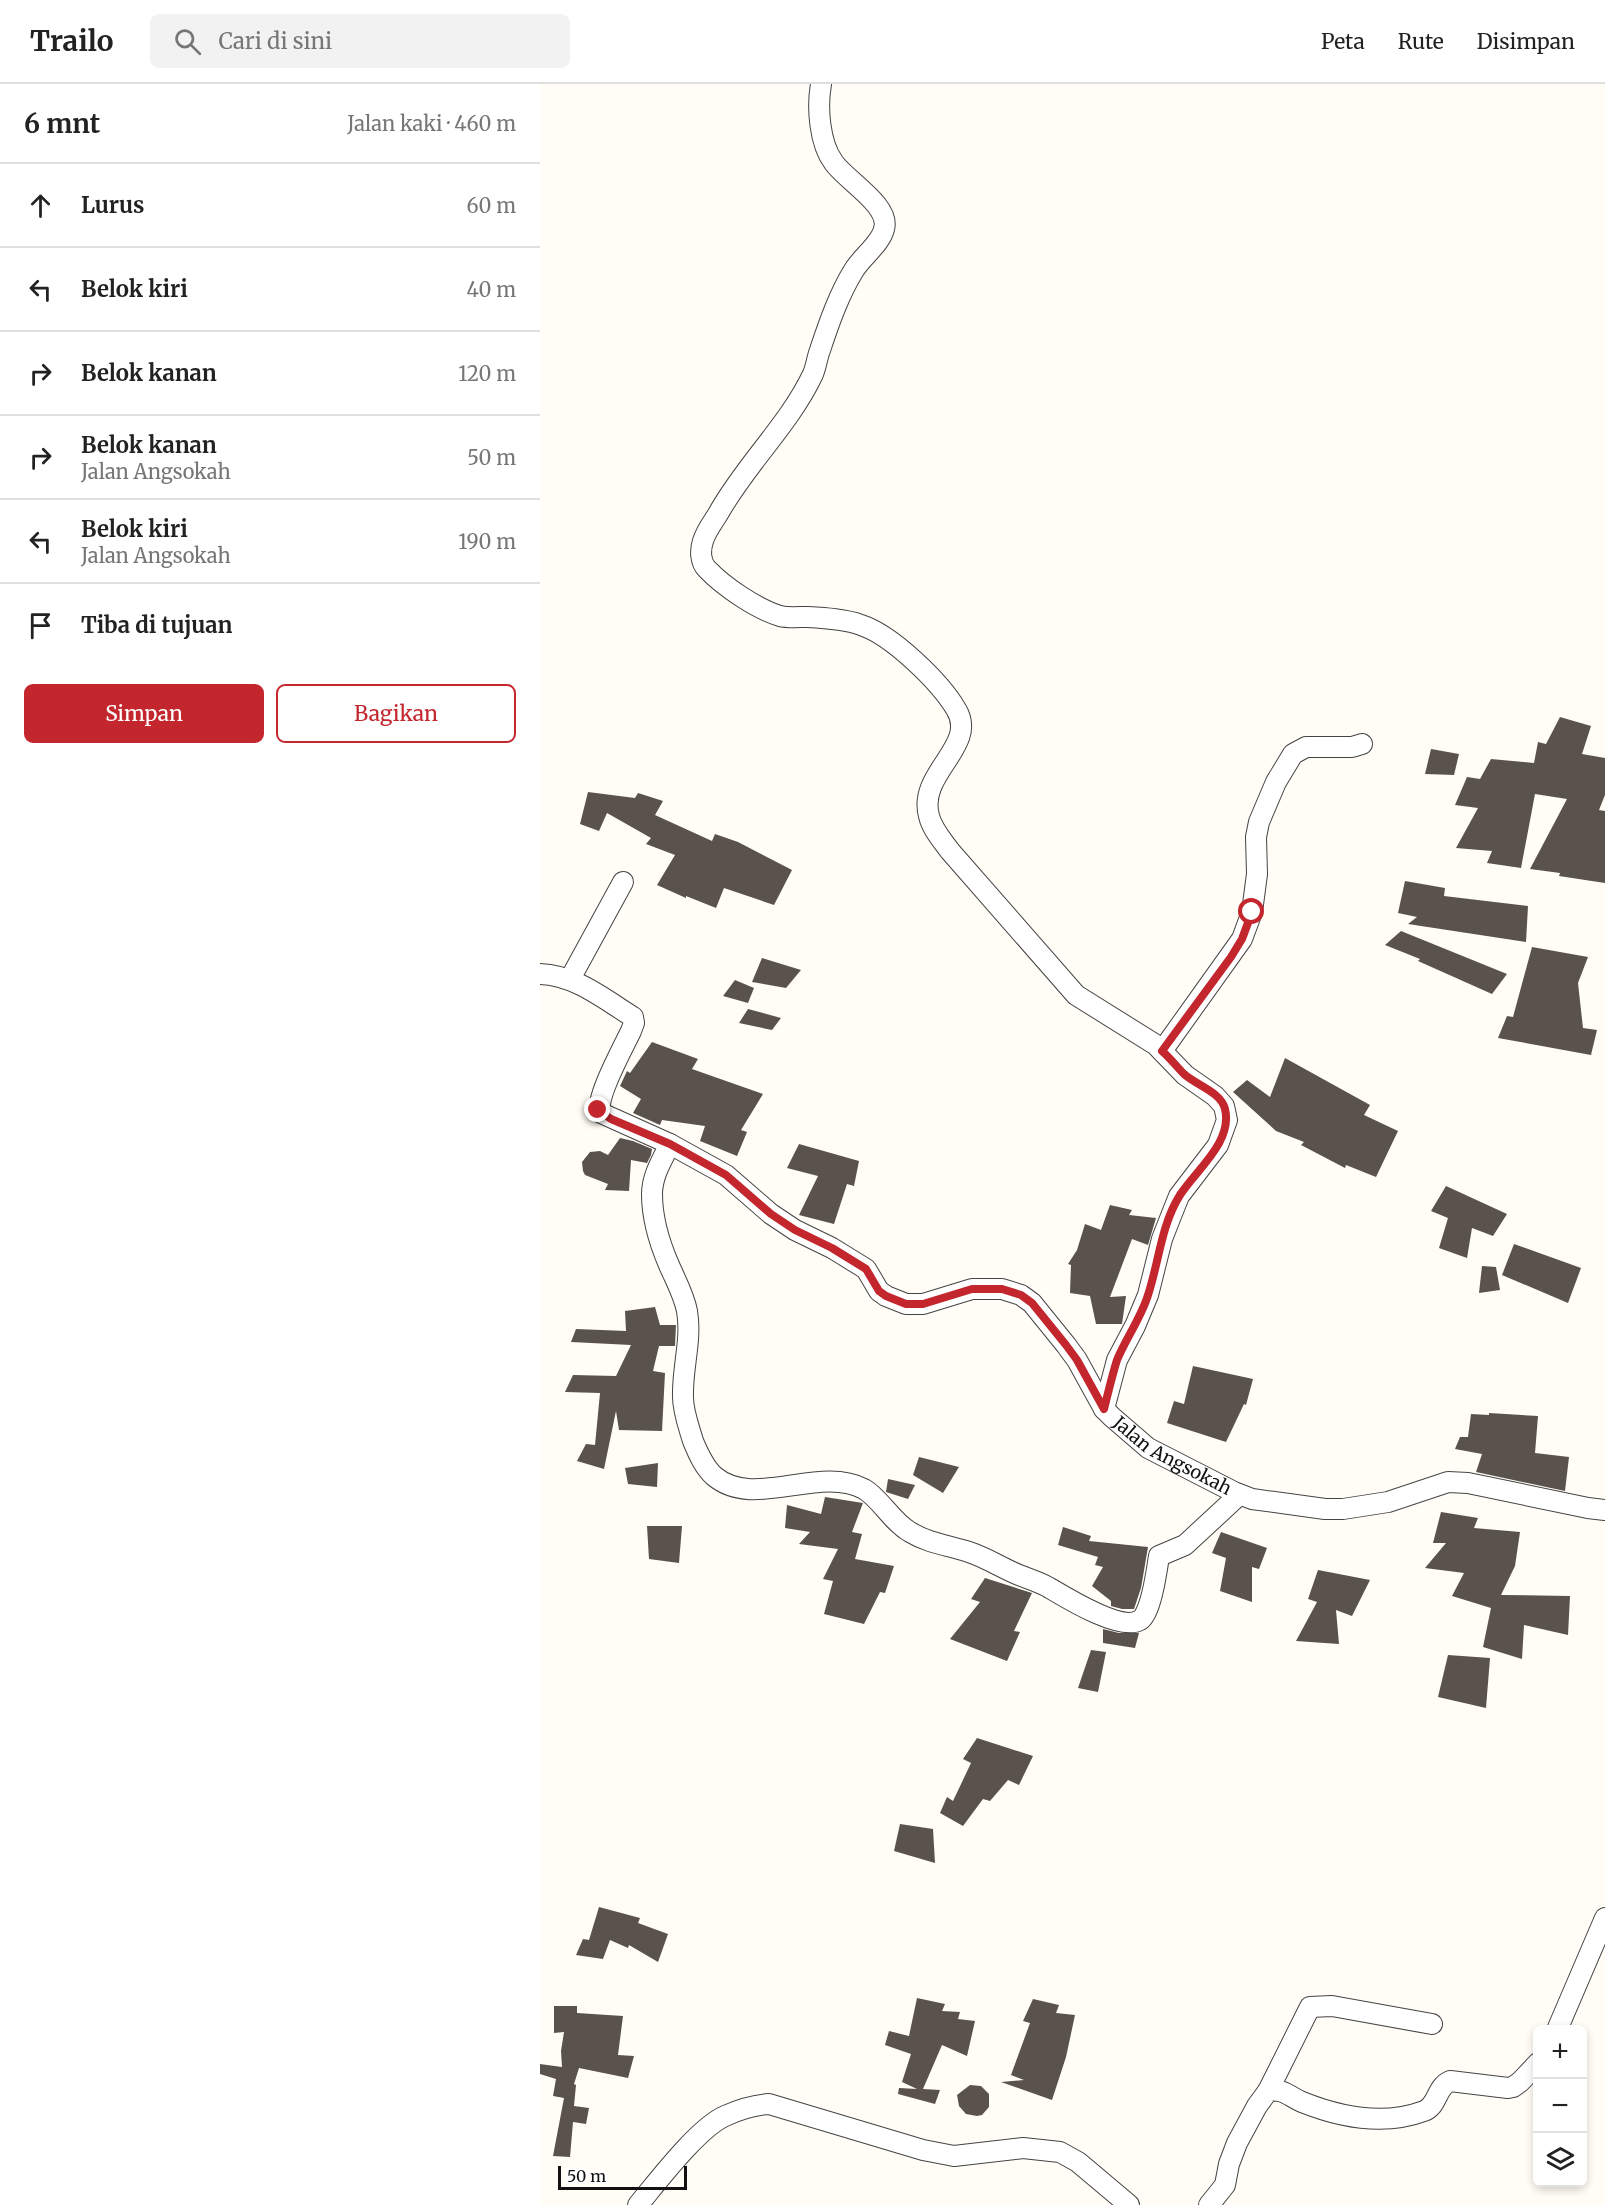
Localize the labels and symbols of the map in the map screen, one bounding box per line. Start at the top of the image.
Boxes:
route start [1238,898,1264,924]
route end [584,1096,610,1122]
street label: Jalan Angsokah [1108,1410,1236,1500]
scale bar [558,2163,687,2190]

